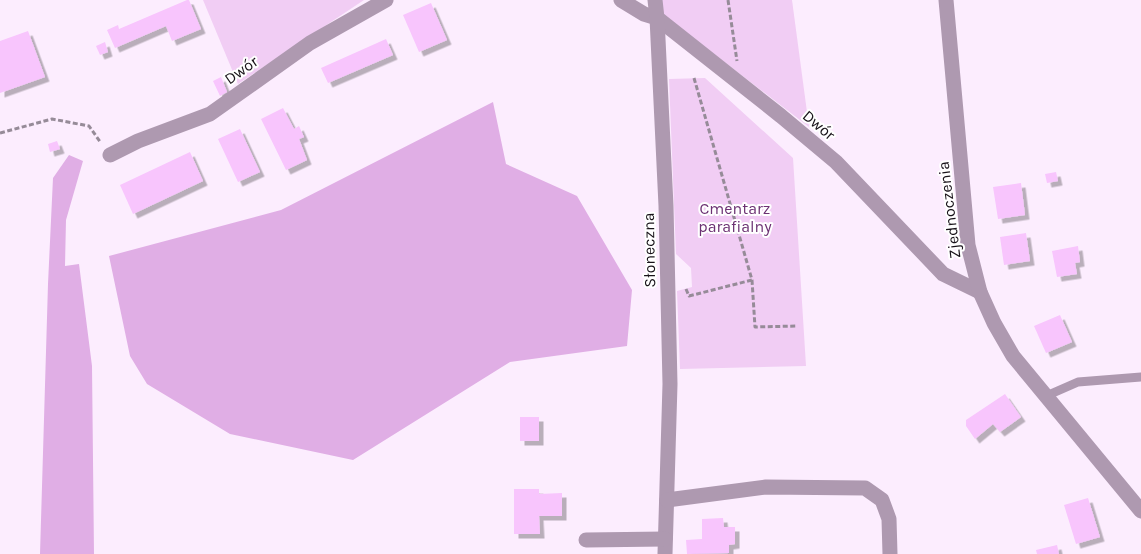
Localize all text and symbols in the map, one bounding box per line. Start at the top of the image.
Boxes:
street label: Dwór [221,52,262,88]
street label: Dwór [799,106,839,144]
street label: Zjednoczenia [934,160,964,260]
park label: Cmentarz parafialny [698,199,772,236]
street label: Słoneczna [639,212,659,288]

